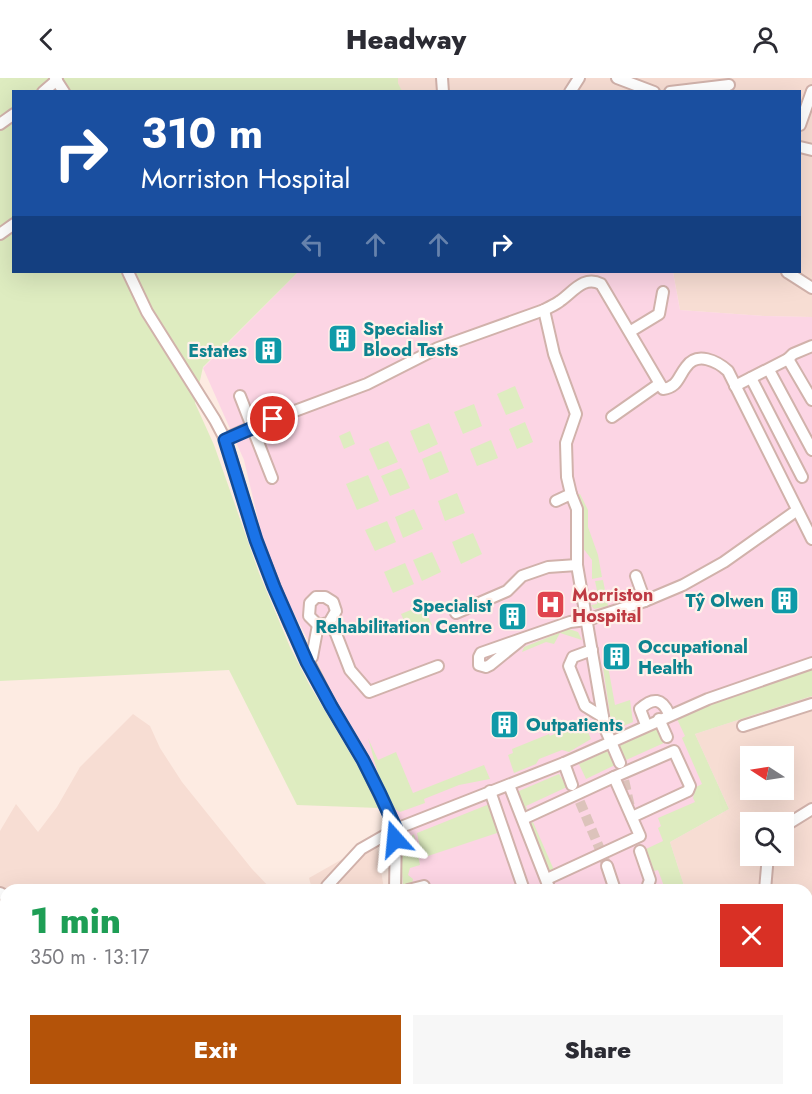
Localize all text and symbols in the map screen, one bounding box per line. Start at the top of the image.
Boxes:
text: Headway [346,20,466,59]
icon: back [30,23,63,56]
icon: person [749,23,782,56]
text: 310 m [141,103,263,164]
icon: right [42,114,120,192]
text: Morriston Hospital [141,159,351,198]
icon: left [296,228,329,261]
icon: ahead [359,228,392,261]
icon: ahead [422,228,455,261]
icon: right [485,228,518,261]
place label: Specialist Blood Tests [363,316,458,363]
building icon: Specialist Blood Tests [326,323,358,355]
building icon: Estates [252,335,284,367]
place label: Estates [188,338,247,364]
pin [247,393,298,444]
icon: arrive [256,402,289,435]
place label: Morriston Hospital [572,582,653,629]
building icon: Tŷ Olwen [769,585,801,617]
place label: Tŷ Olwen [685,588,764,614]
hospital icon: Morriston Hospital [535,589,567,621]
place label: Specialist Rehabilitation Centre [315,593,492,640]
building icon: Specialist Rehabilitation Centre [497,600,529,632]
place label: Occupational Health [638,634,748,681]
building icon: Occupational Health [601,641,633,673]
building icon: Outpatients [489,709,521,741]
place label: Outpatients [526,712,623,738]
north arrow [740,746,794,800]
map controls [740,746,794,866]
position arrow [363,807,427,871]
button: search [740,812,794,866]
text: 1 min [30,894,121,946]
button: close [720,904,783,967]
text: 350 m · 13:17 [30,943,149,972]
button: Exit [30,1015,401,1084]
button: Share [413,1015,783,1084]

